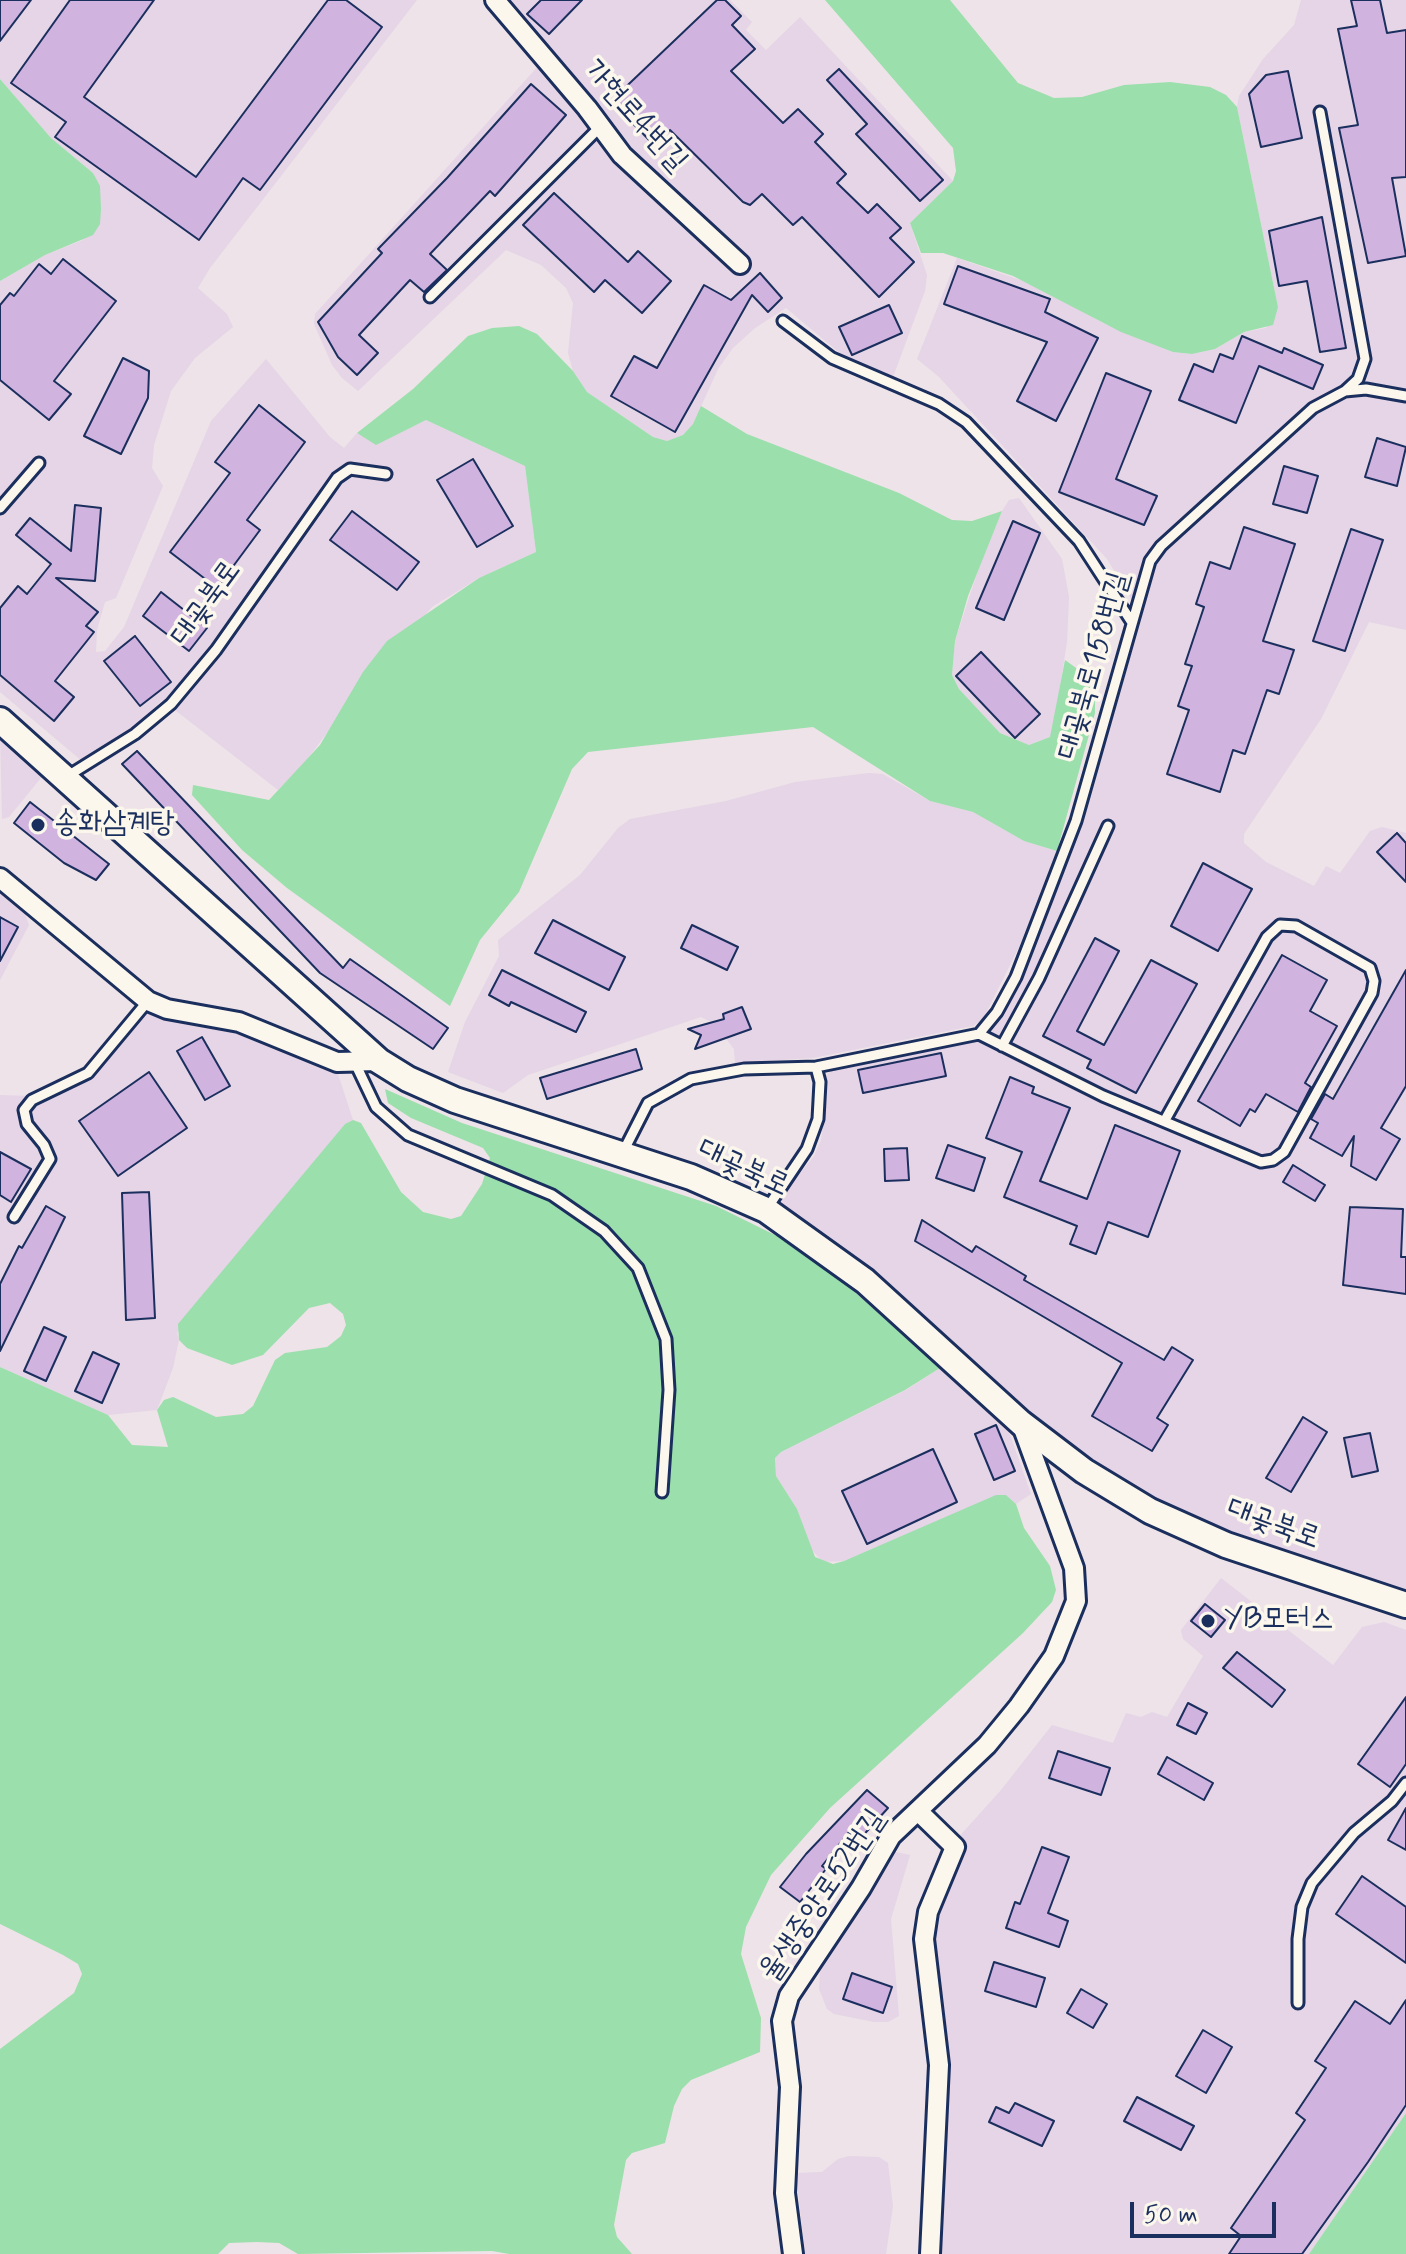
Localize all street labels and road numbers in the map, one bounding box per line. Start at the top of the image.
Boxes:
street label: 가현로4번길 [574,54,694,180]
street label: 대곶북로 [164,554,250,654]
street label: 대곶북로158번길 [1051,568,1139,764]
street label: 대곶북로 [692,1132,794,1206]
street label: 대곶북로 [1221,1492,1325,1558]
street label: 율생중앙로52번길 [753,1803,895,1989]

